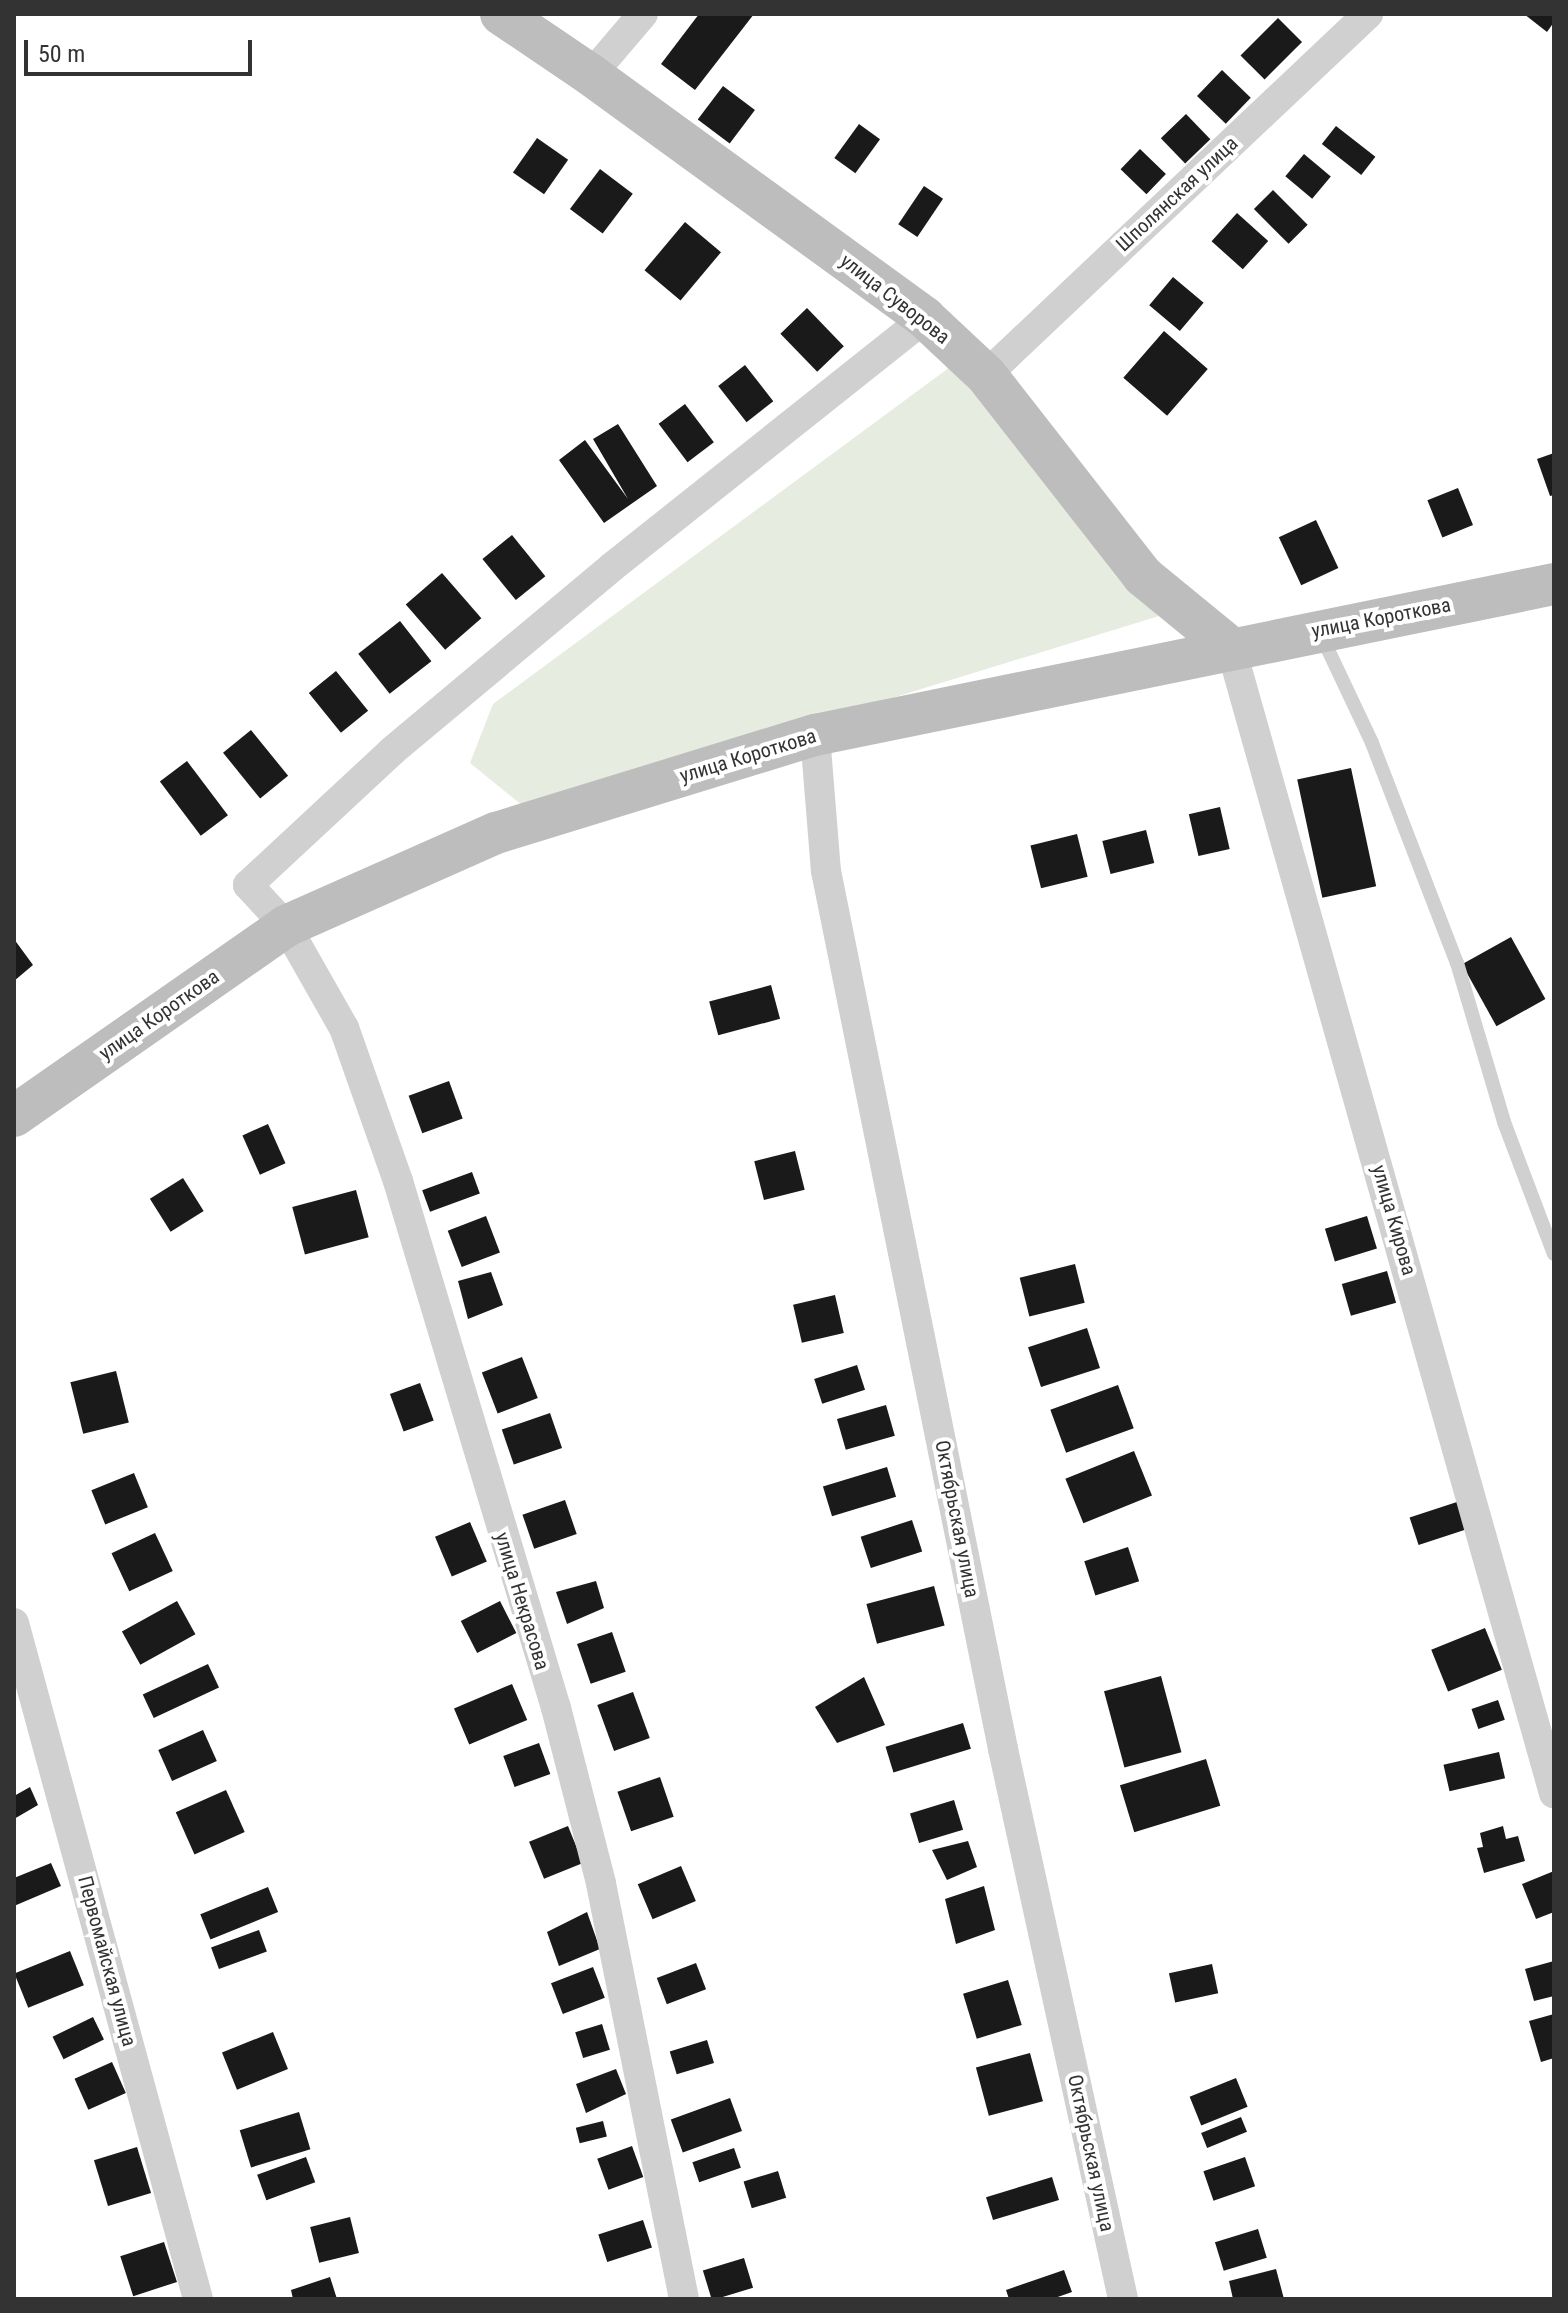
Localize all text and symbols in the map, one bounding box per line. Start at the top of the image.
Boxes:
scale bar [28,24,256,74]
text: 50 m [38,40,85,68]
street label: Шполянская улица [1111,132,1243,256]
street label: улица Суворова [835,249,955,349]
street label: улица Короткова [1309,593,1453,643]
street label: улица Короткова [677,724,819,788]
street label: улица Короткова [94,965,224,1065]
street label: улица Кирова [1367,1162,1421,1278]
street label: Октябрьская улица [930,1438,984,1600]
street label: улица Некрасова [490,1529,554,1673]
street label: Первомайская улица [73,1873,141,2049]
street label: Октябрьская улица [1063,2072,1119,2234]

